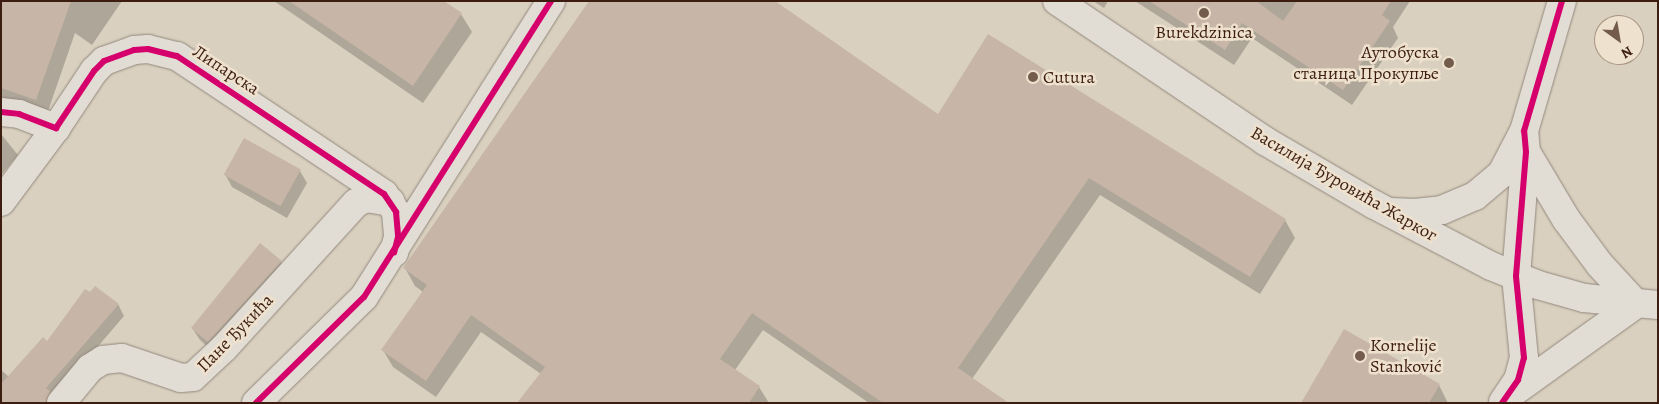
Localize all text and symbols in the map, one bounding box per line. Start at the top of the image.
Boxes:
marker: Burekdzinica [1198,7,1210,19]
north arrow [1594,15,1644,65]
place label: Burekdzinica [1155,21,1253,43]
street label: Липарска [189,40,263,100]
place label: Аутобуска станица Прокупље [1293,42,1439,84]
text: N [1617,42,1636,63]
marker: Аутобуска станица Прокупље [1443,57,1455,69]
place label: Cutura [1043,66,1095,88]
marker: Cutura [1027,71,1039,83]
street label: Василија Ђуровића Жарког [1247,122,1441,246]
street label: Пане Ђукића [192,289,278,377]
place label: Kornelije Stanković [1370,335,1442,378]
marker: Kornelije Stanković [1354,350,1366,362]

